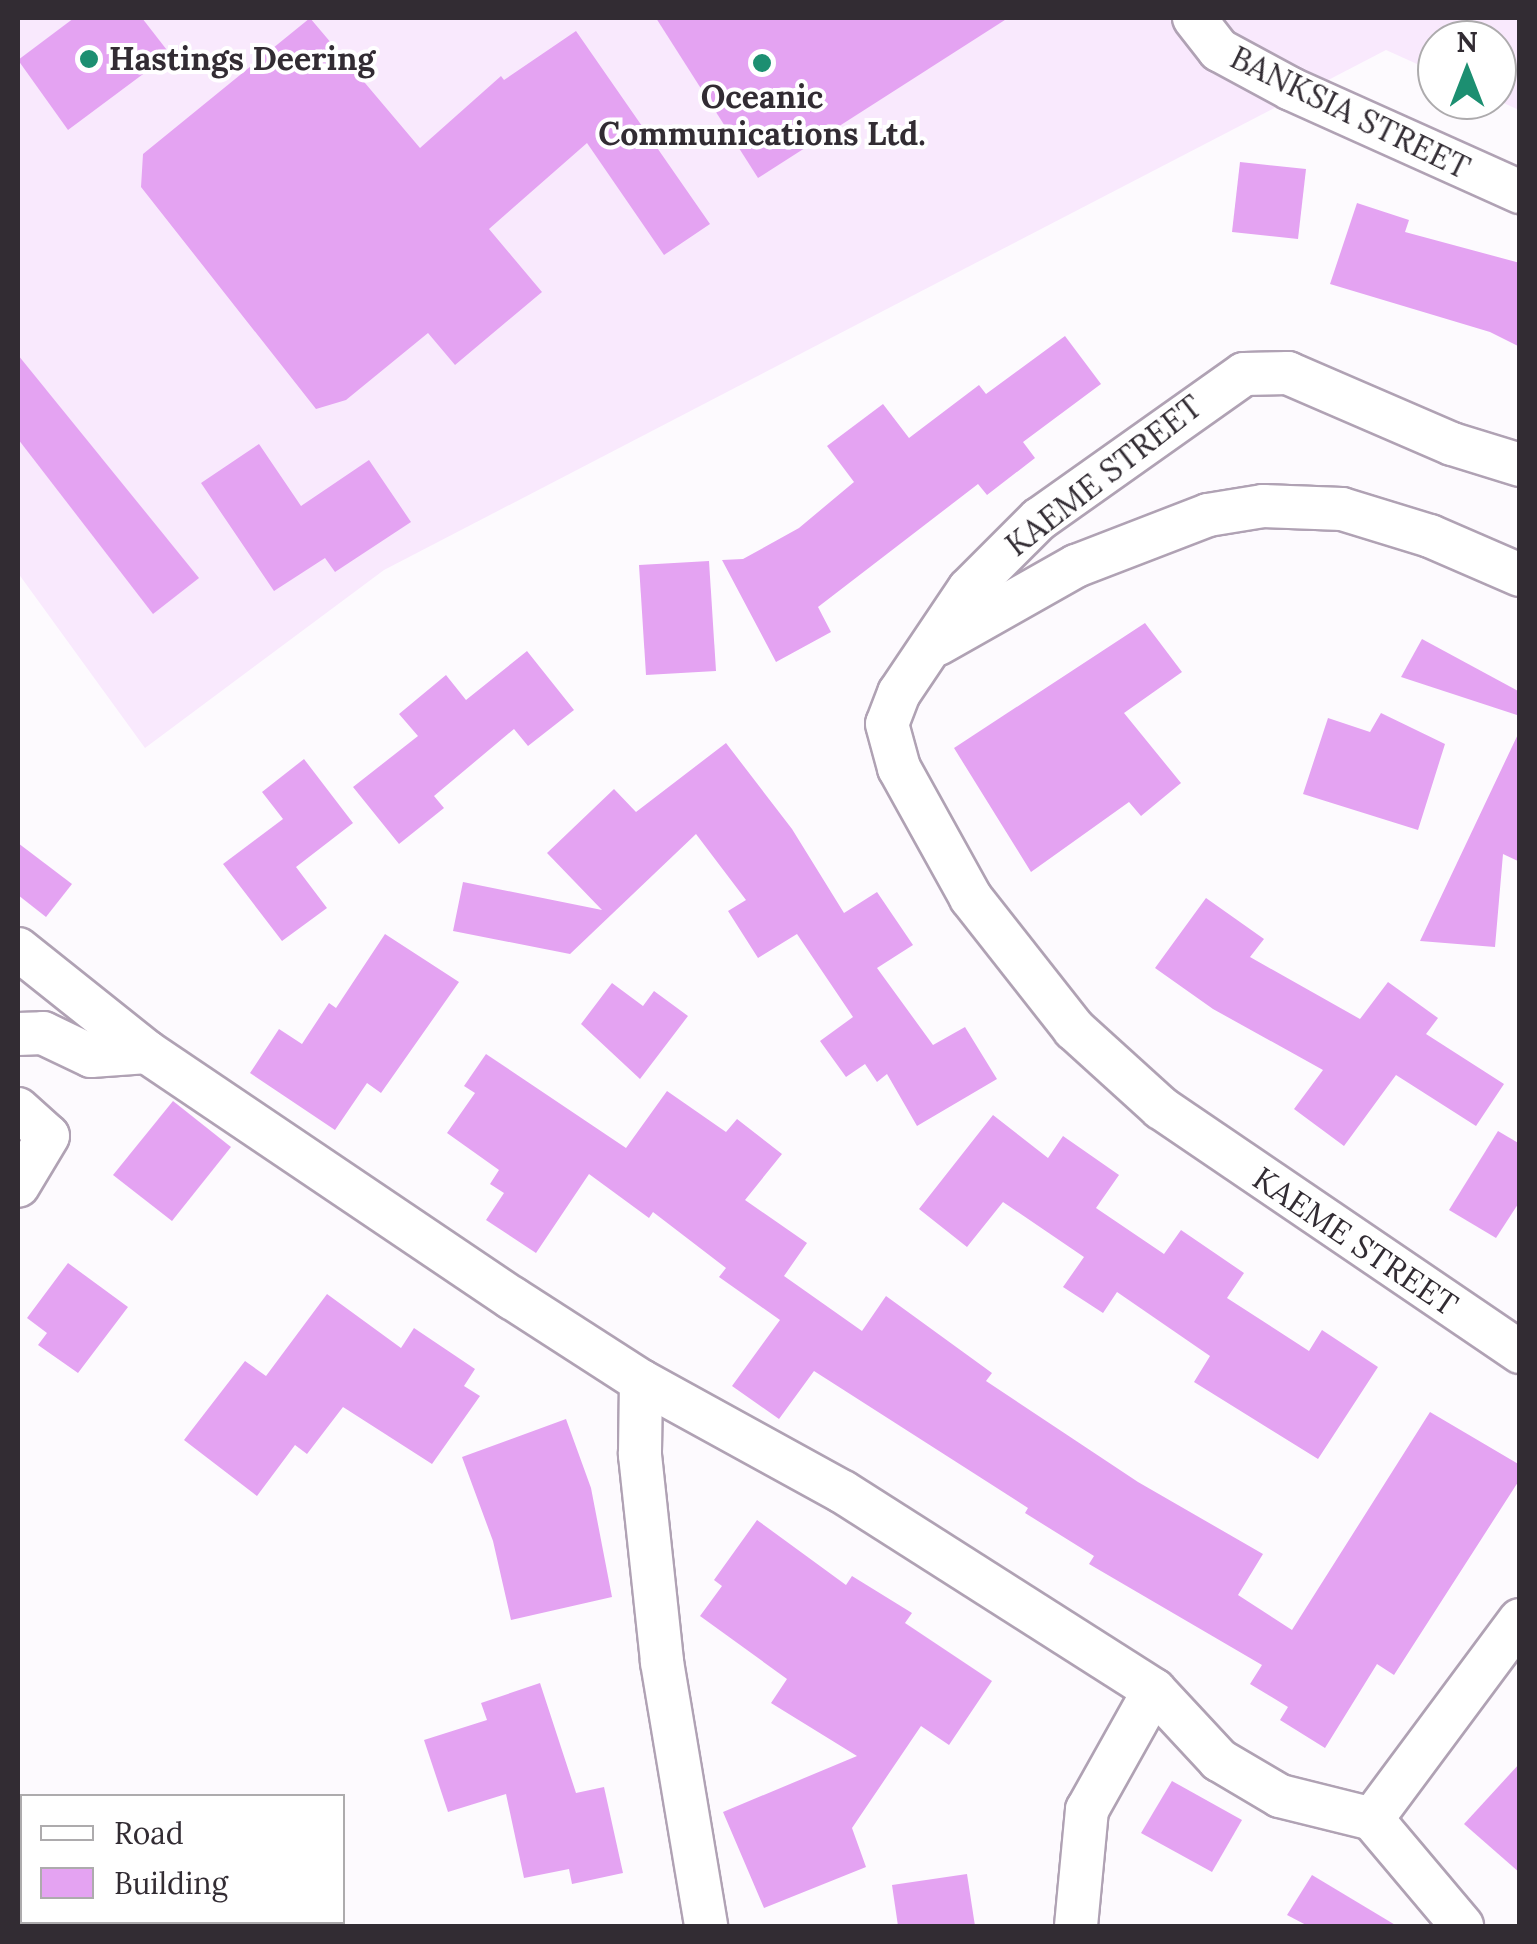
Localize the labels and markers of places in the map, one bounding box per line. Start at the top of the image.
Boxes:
place label: Hastings Deering [109,40,375,78]
marker: Hastings Deering [78,48,100,70]
marker: Oceanic Communications Ltd. [751,52,773,74]
place label: Oceanic Communications Ltd. [598,79,926,154]

